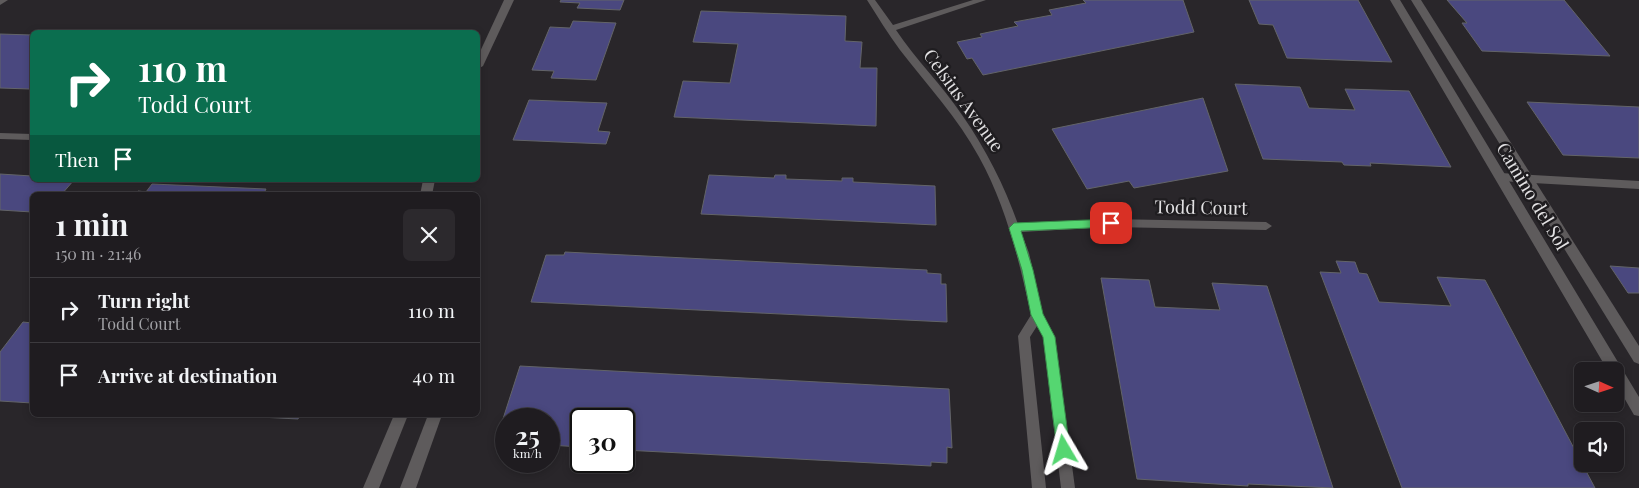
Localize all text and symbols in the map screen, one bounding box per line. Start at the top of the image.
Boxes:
text: 110 m [138,44,227,91]
street label: Celsius Avenue [919,44,1009,156]
icon: right [55,50,120,115]
text: Todd Court [138,89,251,119]
street label: Camino del Sol [1491,138,1575,254]
icon: arrive [109,145,137,173]
text: Then [55,146,99,172]
street label: Todd Court [1154,194,1248,220]
pin [1090,202,1132,244]
text: 1 min [55,204,129,244]
button: close [403,209,455,261]
icon: arrive [1097,209,1125,237]
text: 150 m · 21:46 [55,243,141,264]
text: Turn right [98,287,190,313]
icon: right [55,296,83,324]
text: 110 m [408,297,455,323]
text: Todd Court [98,313,180,334]
icon: arrive [55,361,83,389]
text: Arrive at destination [98,362,278,388]
text: 40 m [413,362,455,388]
north arrow [1574,362,1624,412]
map controls [1574,362,1624,472]
speed limit sign: 30 [570,408,635,473]
text: 25 [515,418,540,451]
button: sound [1574,422,1624,472]
position arrow [1037,423,1089,475]
text: km/h [513,445,542,461]

